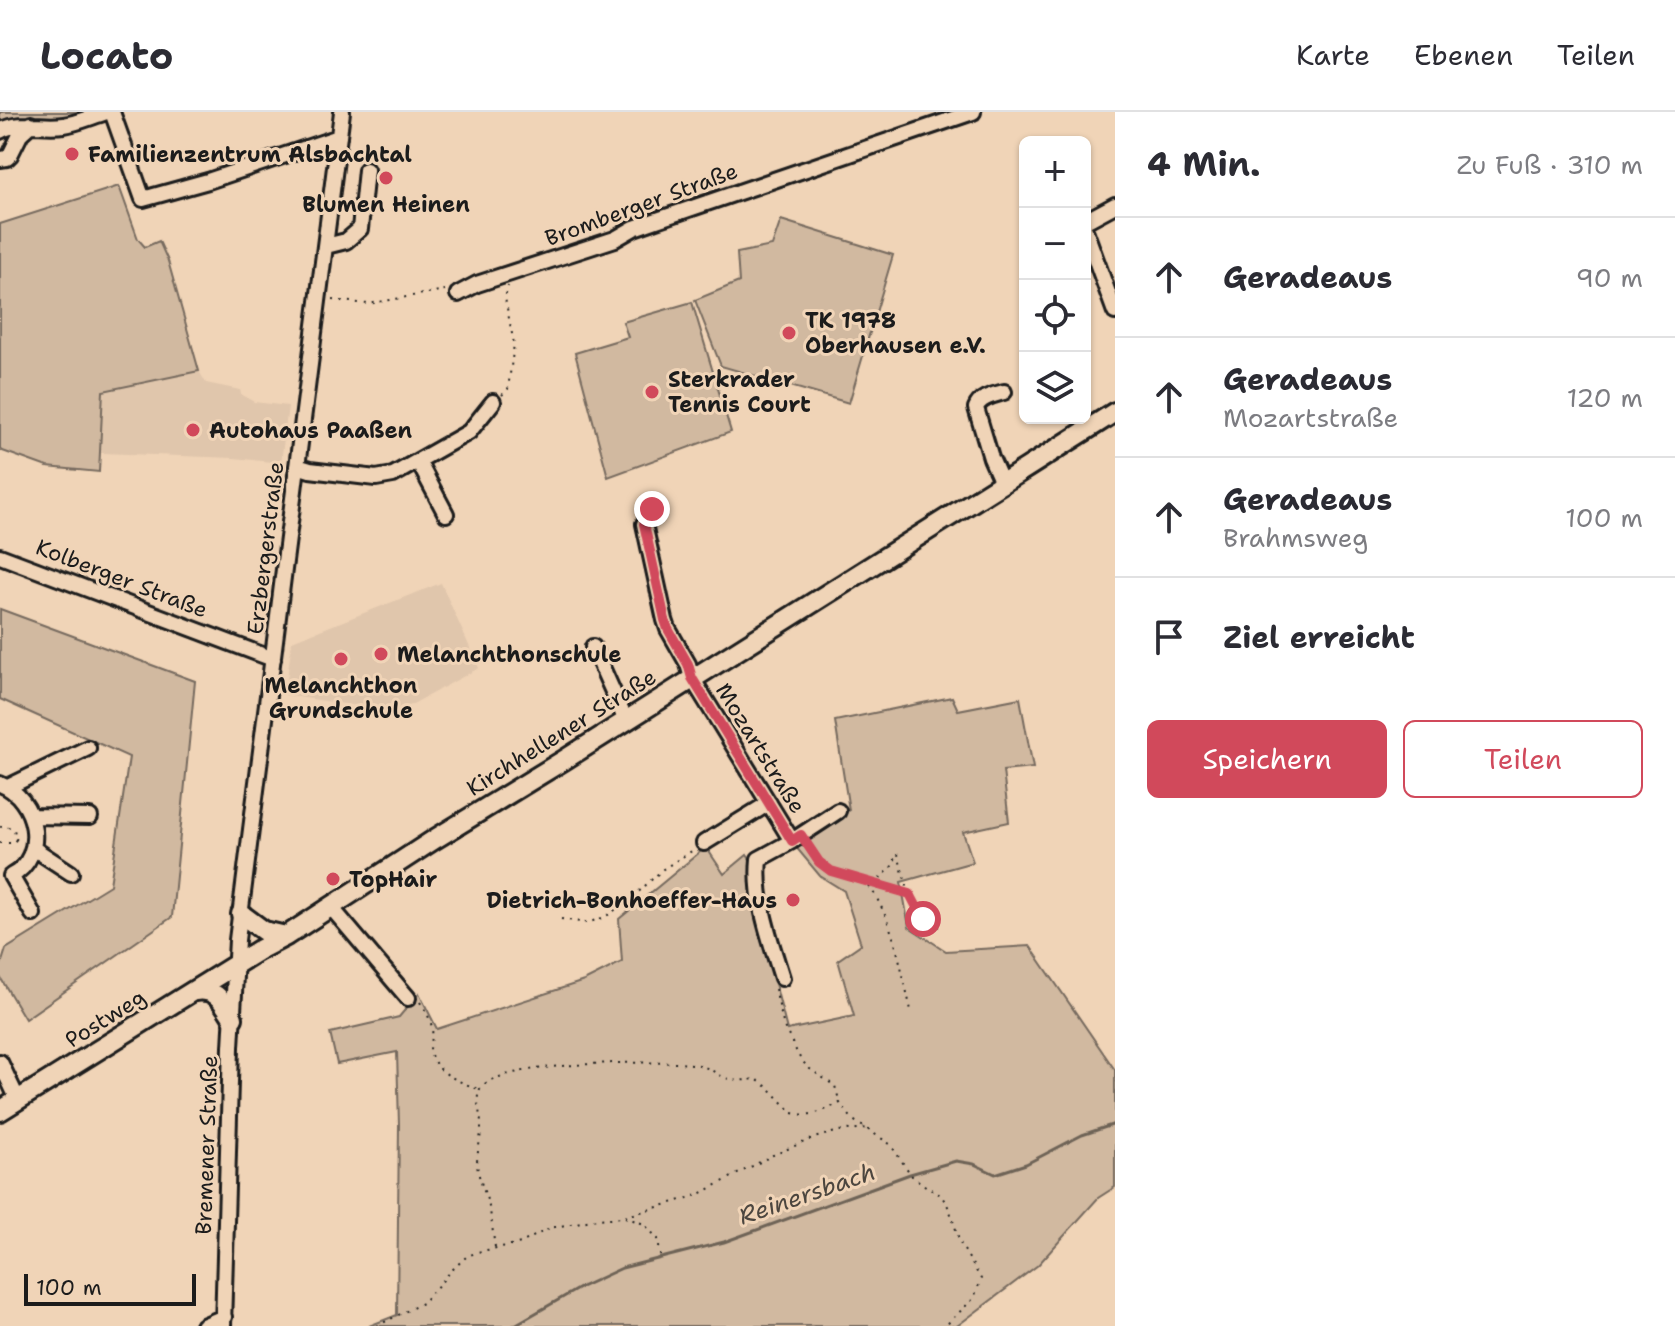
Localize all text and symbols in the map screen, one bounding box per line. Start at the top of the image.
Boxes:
text: Locato [40,30,173,81]
text: Karte [1296,36,1370,74]
text: Ebenen [1414,36,1513,74]
text: Teilen [1557,36,1635,74]
map controls [1019,136,1091,424]
button: + [1019,136,1091,208]
place label: Familienzentrum Alsbachtal [88,140,412,169]
text: 4 Min. [1147,141,1260,187]
marker: Familienzentrum Alsbachtal [63,145,81,163]
text: Zu Fuß · 310 m [1457,147,1643,182]
street label: Bromberger Straße [541,156,741,253]
marker: Blumen Heinen [377,169,395,187]
place label: Blumen Heinen [302,190,470,219]
button: − [1019,208,1091,280]
icon: ahead [1147,255,1191,299]
text: Geradeaus [1223,257,1392,298]
text: 90 m [1576,260,1643,295]
button: locate [1019,280,1091,352]
place label: TK 1978 Oberhausen e.V. [805,306,986,360]
marker: TK 1978 Oberhausen e.V. [780,324,798,342]
button: layers [1019,352,1091,424]
text: Geradeaus [1223,359,1392,400]
place label: Sterkrader Tennis Court [668,365,811,419]
icon: ahead [1147,375,1191,419]
text: 120 m [1567,380,1643,415]
marker: Sterkrader Tennis Court [643,383,661,401]
text: Mozartstraße [1223,400,1398,435]
place label: Autohaus Paaßen [209,416,413,445]
marker: Autohaus Paaßen [184,421,202,439]
street label: Erzbergerstraße [241,460,290,636]
text: Geradeaus [1223,479,1392,520]
route end [634,491,670,527]
icon: ahead [1147,495,1191,539]
text: 100 m [1565,500,1643,535]
text: Brahmsweg [1223,520,1368,555]
street label: Kolberger Straße [32,532,212,625]
icon: arrive [1147,615,1191,659]
text: Ziel erreicht [1223,617,1415,658]
place label: Melanchthonschule [397,640,621,669]
marker: Melanchthonschule [372,645,390,663]
marker: Melanchthon Grundschule [332,650,350,668]
street label: Kirchhellener Straße [461,662,662,803]
place label: Melanchthon Grundschule [265,671,418,725]
street label: Mozartstraße [709,678,812,819]
button: Speichern [1147,720,1387,798]
button: Teilen [1403,720,1643,798]
place label: TopHair [349,865,437,894]
marker: TopHair [324,870,342,888]
place label: Dietrich-Bonhoeffer-Haus [486,886,777,915]
marker: Dietrich-Bonhoeffer-Haus [784,891,802,909]
route start [905,901,941,937]
street label: Postweg [60,982,151,1054]
street label: Bremener Straße [189,1055,224,1235]
water label: Reinersbach [734,1156,880,1232]
scale bar [24,1270,196,1306]
text: 100 m [36,1273,102,1302]

